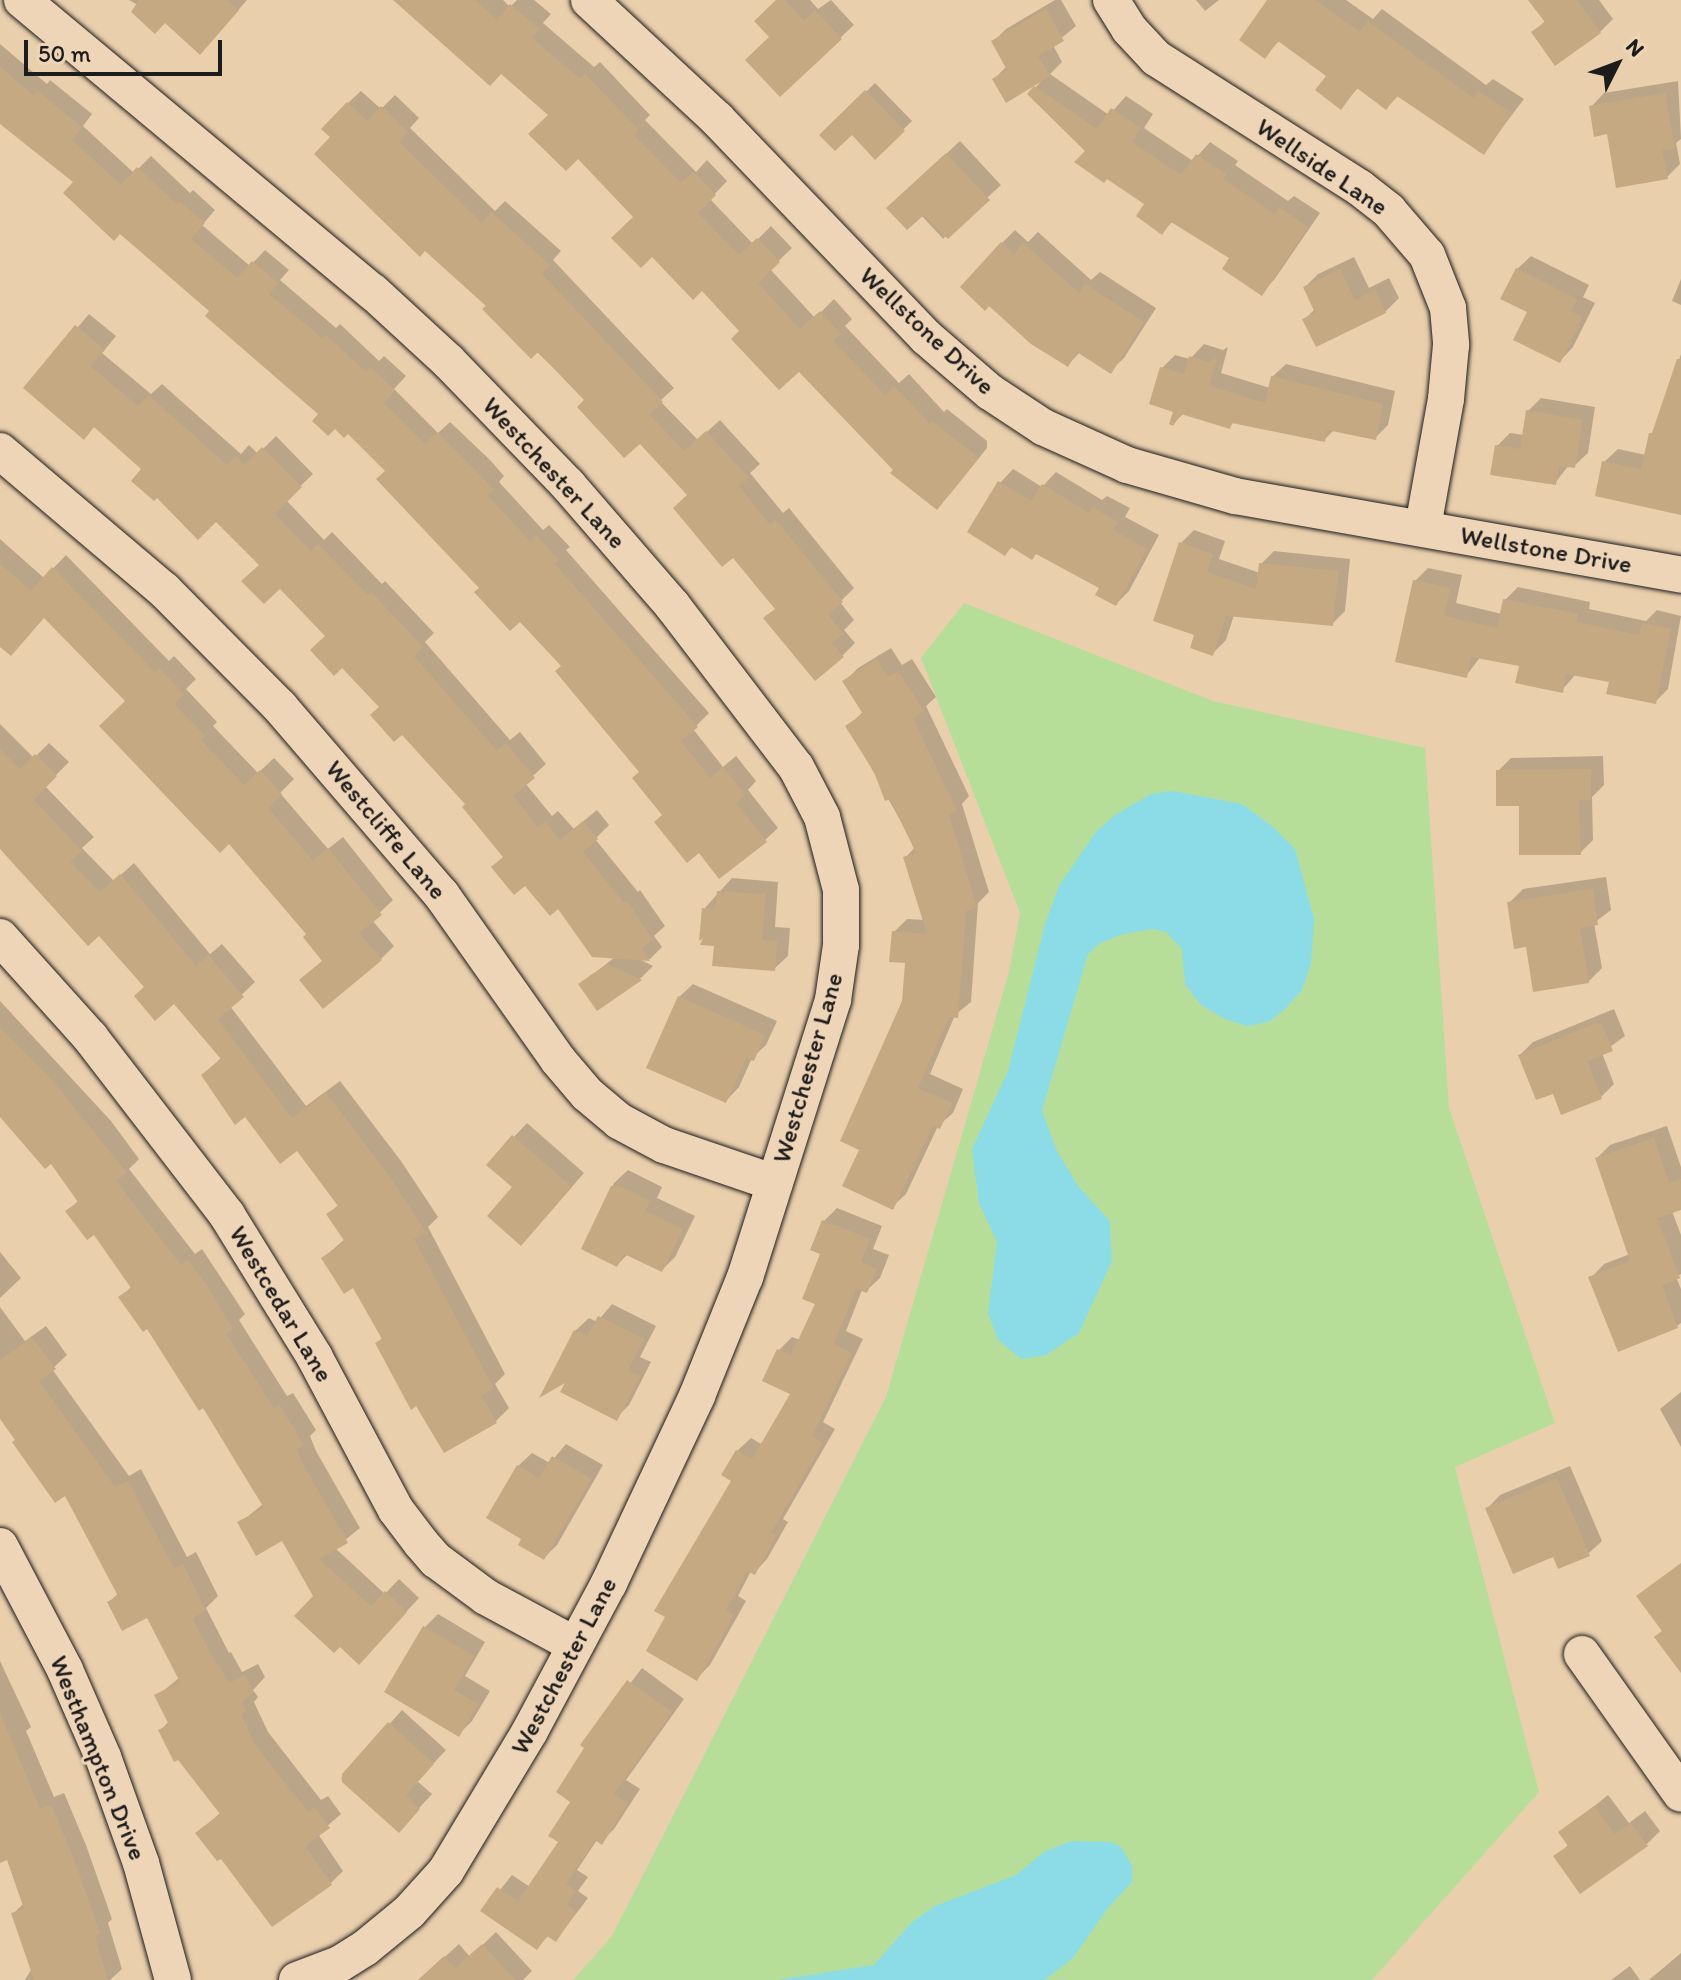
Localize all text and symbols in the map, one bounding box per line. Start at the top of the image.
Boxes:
scale bar [28,24,226,74]
north arrow [1577,24,1657,104]
text: N [1620,33,1650,62]
text: 50 m [38,39,91,68]
street label: Wellside Lane [1250,111,1394,223]
street label: Wellstone Drive [853,260,1001,402]
street label: Westchester Lane [475,390,633,556]
street label: Wellstone Drive [1458,520,1634,580]
street label: Westcliffe Lane [319,754,453,906]
street label: Westchester Lane [766,969,850,1167]
street label: Westcedar Lane [222,1220,340,1388]
street label: Westchester Lane [504,1572,624,1760]
street label: Westhampton Drive [43,1651,153,1865]

